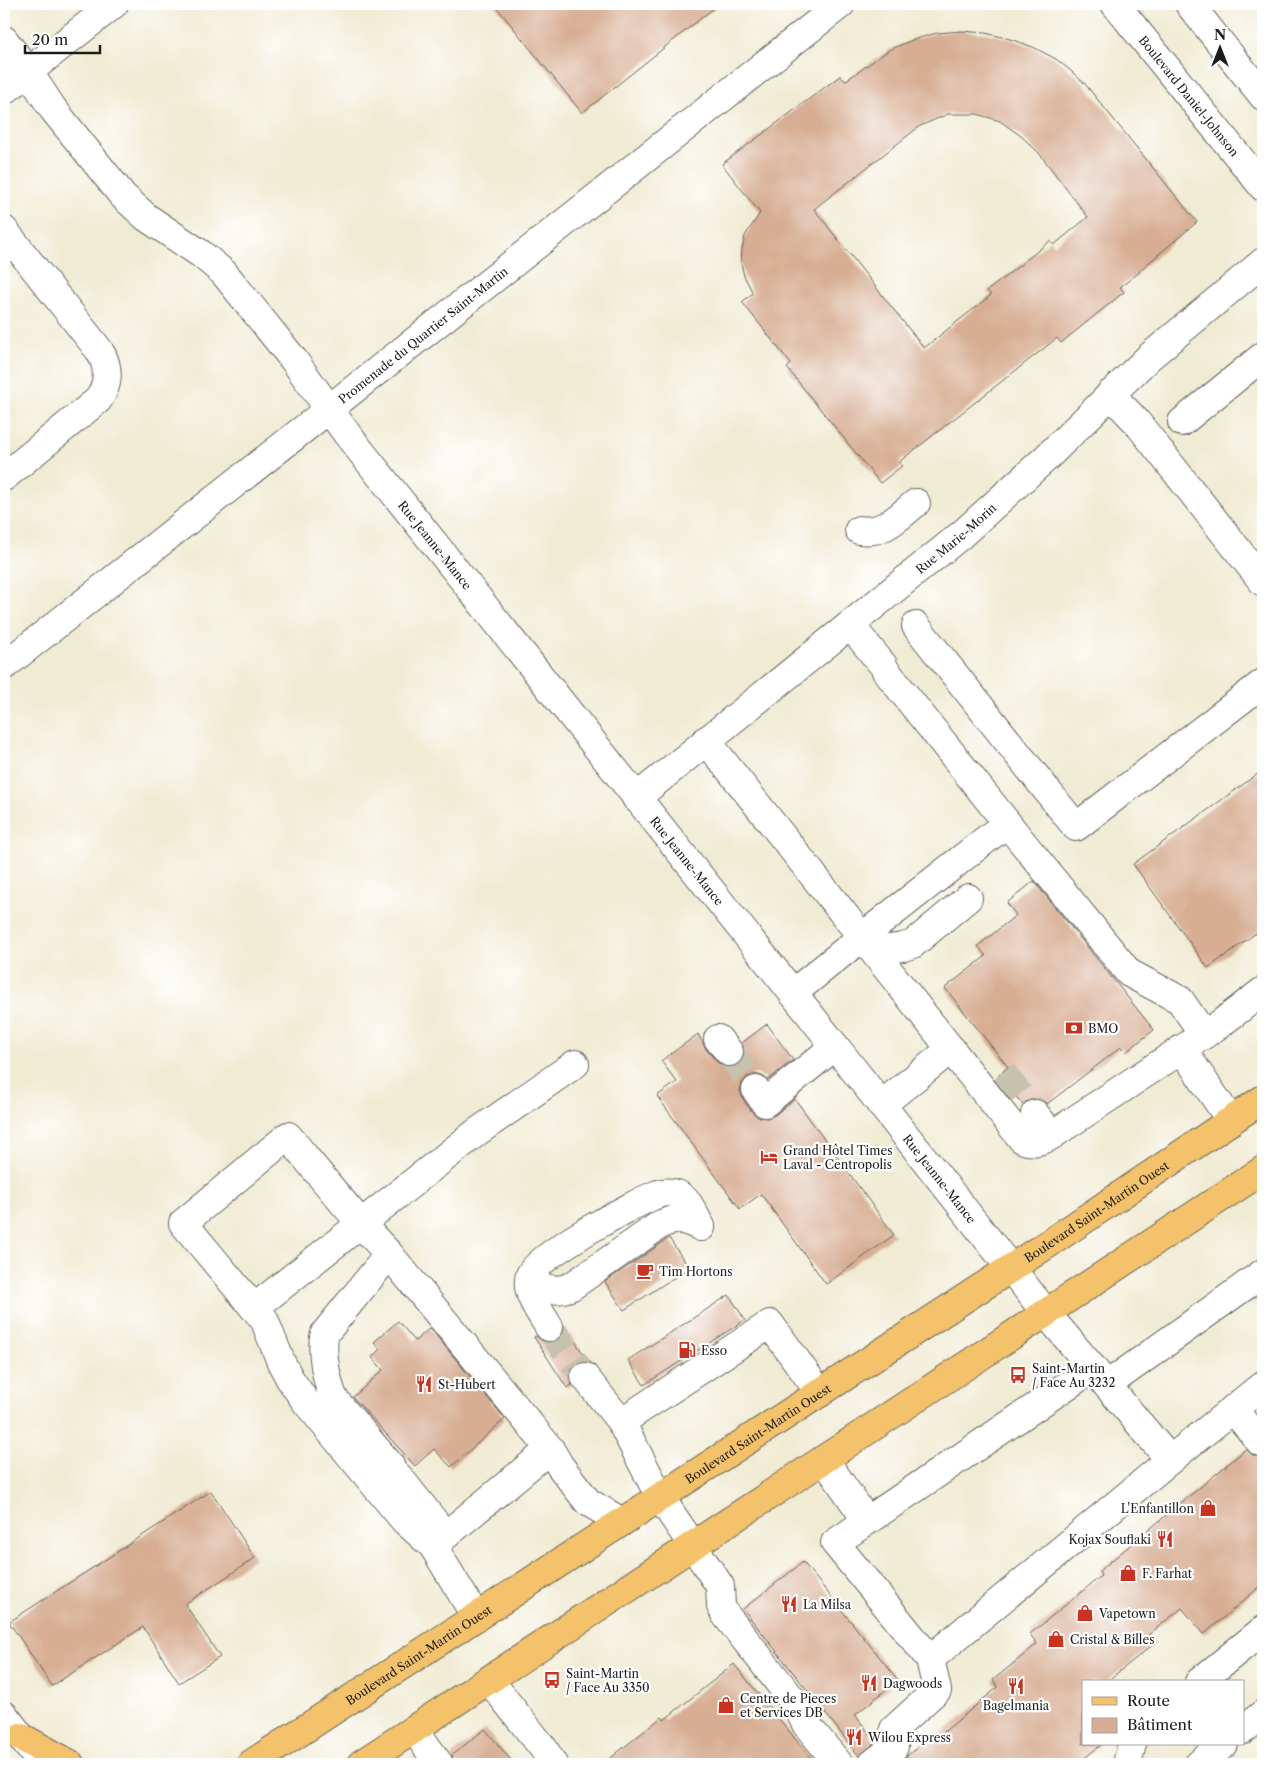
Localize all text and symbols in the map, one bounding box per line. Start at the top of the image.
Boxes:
scale bar [25,22,100,54]
north arrow [1194,22,1244,72]
text: N [1214,26,1226,44]
text: 20 m [32,30,68,49]
street label: Boulevard Daniel-Johnson [1136,32,1243,159]
street label: Promenade du Quartier Saint-Martin [335,263,511,406]
street label: Rue Jeanne-Mance [395,497,475,592]
street label: Rue Marie-Morin [912,499,999,576]
street label: Rue Jeanne-Mance [647,813,727,908]
bank icon: BMO [1064,1018,1084,1038]
place label: BMO [1088,1021,1118,1036]
street label: Rue Jeanne-Mance [900,1131,980,1226]
place label: Grand Hôtel Times Laval - Centropolis [783,1143,892,1172]
hotel icon: Grand Hôtel Times Laval - Centropolis [759,1147,779,1167]
street label: Boulevard Saint-Martin Ouest [1021,1157,1172,1265]
cafe icon: Tim Hortons [635,1261,655,1281]
place label: Tim Hortons [659,1264,733,1279]
fuel station icon: Esso [677,1340,697,1360]
place label: Esso [701,1343,727,1358]
place label: Saint-Martin / Face Au 3232 [1032,1361,1115,1390]
bus stop icon: Saint-Martin / Face Au 3232 [1008,1365,1028,1385]
restaurant icon: St-Hubert [414,1374,434,1394]
place label: St-Hubert [438,1377,496,1392]
street label: Boulevard Saint-Martin Ouest [682,1380,834,1486]
shop icon: L'Enfantillon [1198,1498,1218,1518]
place label: L'Enfantillon [1121,1501,1194,1516]
restaurant icon: Kojax Souflaki [1155,1529,1175,1549]
place label: Kojax Souflaki [1069,1532,1151,1547]
shop icon: F. Farhat [1118,1563,1138,1583]
place label: F. Farhat [1142,1566,1193,1581]
restaurant icon: La Milsa [779,1594,799,1614]
place label: La Milsa [803,1597,852,1612]
street label: Boulevard Saint-Martin Ouest [343,1601,495,1708]
shop icon: Vapetown [1075,1603,1095,1623]
place label: Vapetown [1098,1606,1156,1621]
shop icon: Cristal & Billes [1046,1629,1066,1649]
place label: Cristal & Billes [1070,1632,1154,1647]
place label: Saint-Martin / Face Au 3350 [566,1666,650,1695]
bus stop icon: Saint-Martin / Face Au 3350 [542,1670,562,1690]
restaurant icon: Dagwoods [859,1673,879,1693]
place label: Dagwoods [883,1676,942,1691]
restaurant icon: Bagelmania [1006,1676,1026,1696]
legend [1082,1680,1244,1746]
place label: Centre de Pieces et Services DB [740,1691,836,1720]
text: Route [1127,1691,1170,1710]
shop icon: Centre de Pieces et Services DB [716,1695,736,1715]
place label: Bagelmania [983,1698,1050,1713]
text: Bâtiment [1127,1715,1193,1734]
restaurant icon: Wilou Express [844,1727,864,1747]
place label: Wilou Express [867,1730,951,1745]

